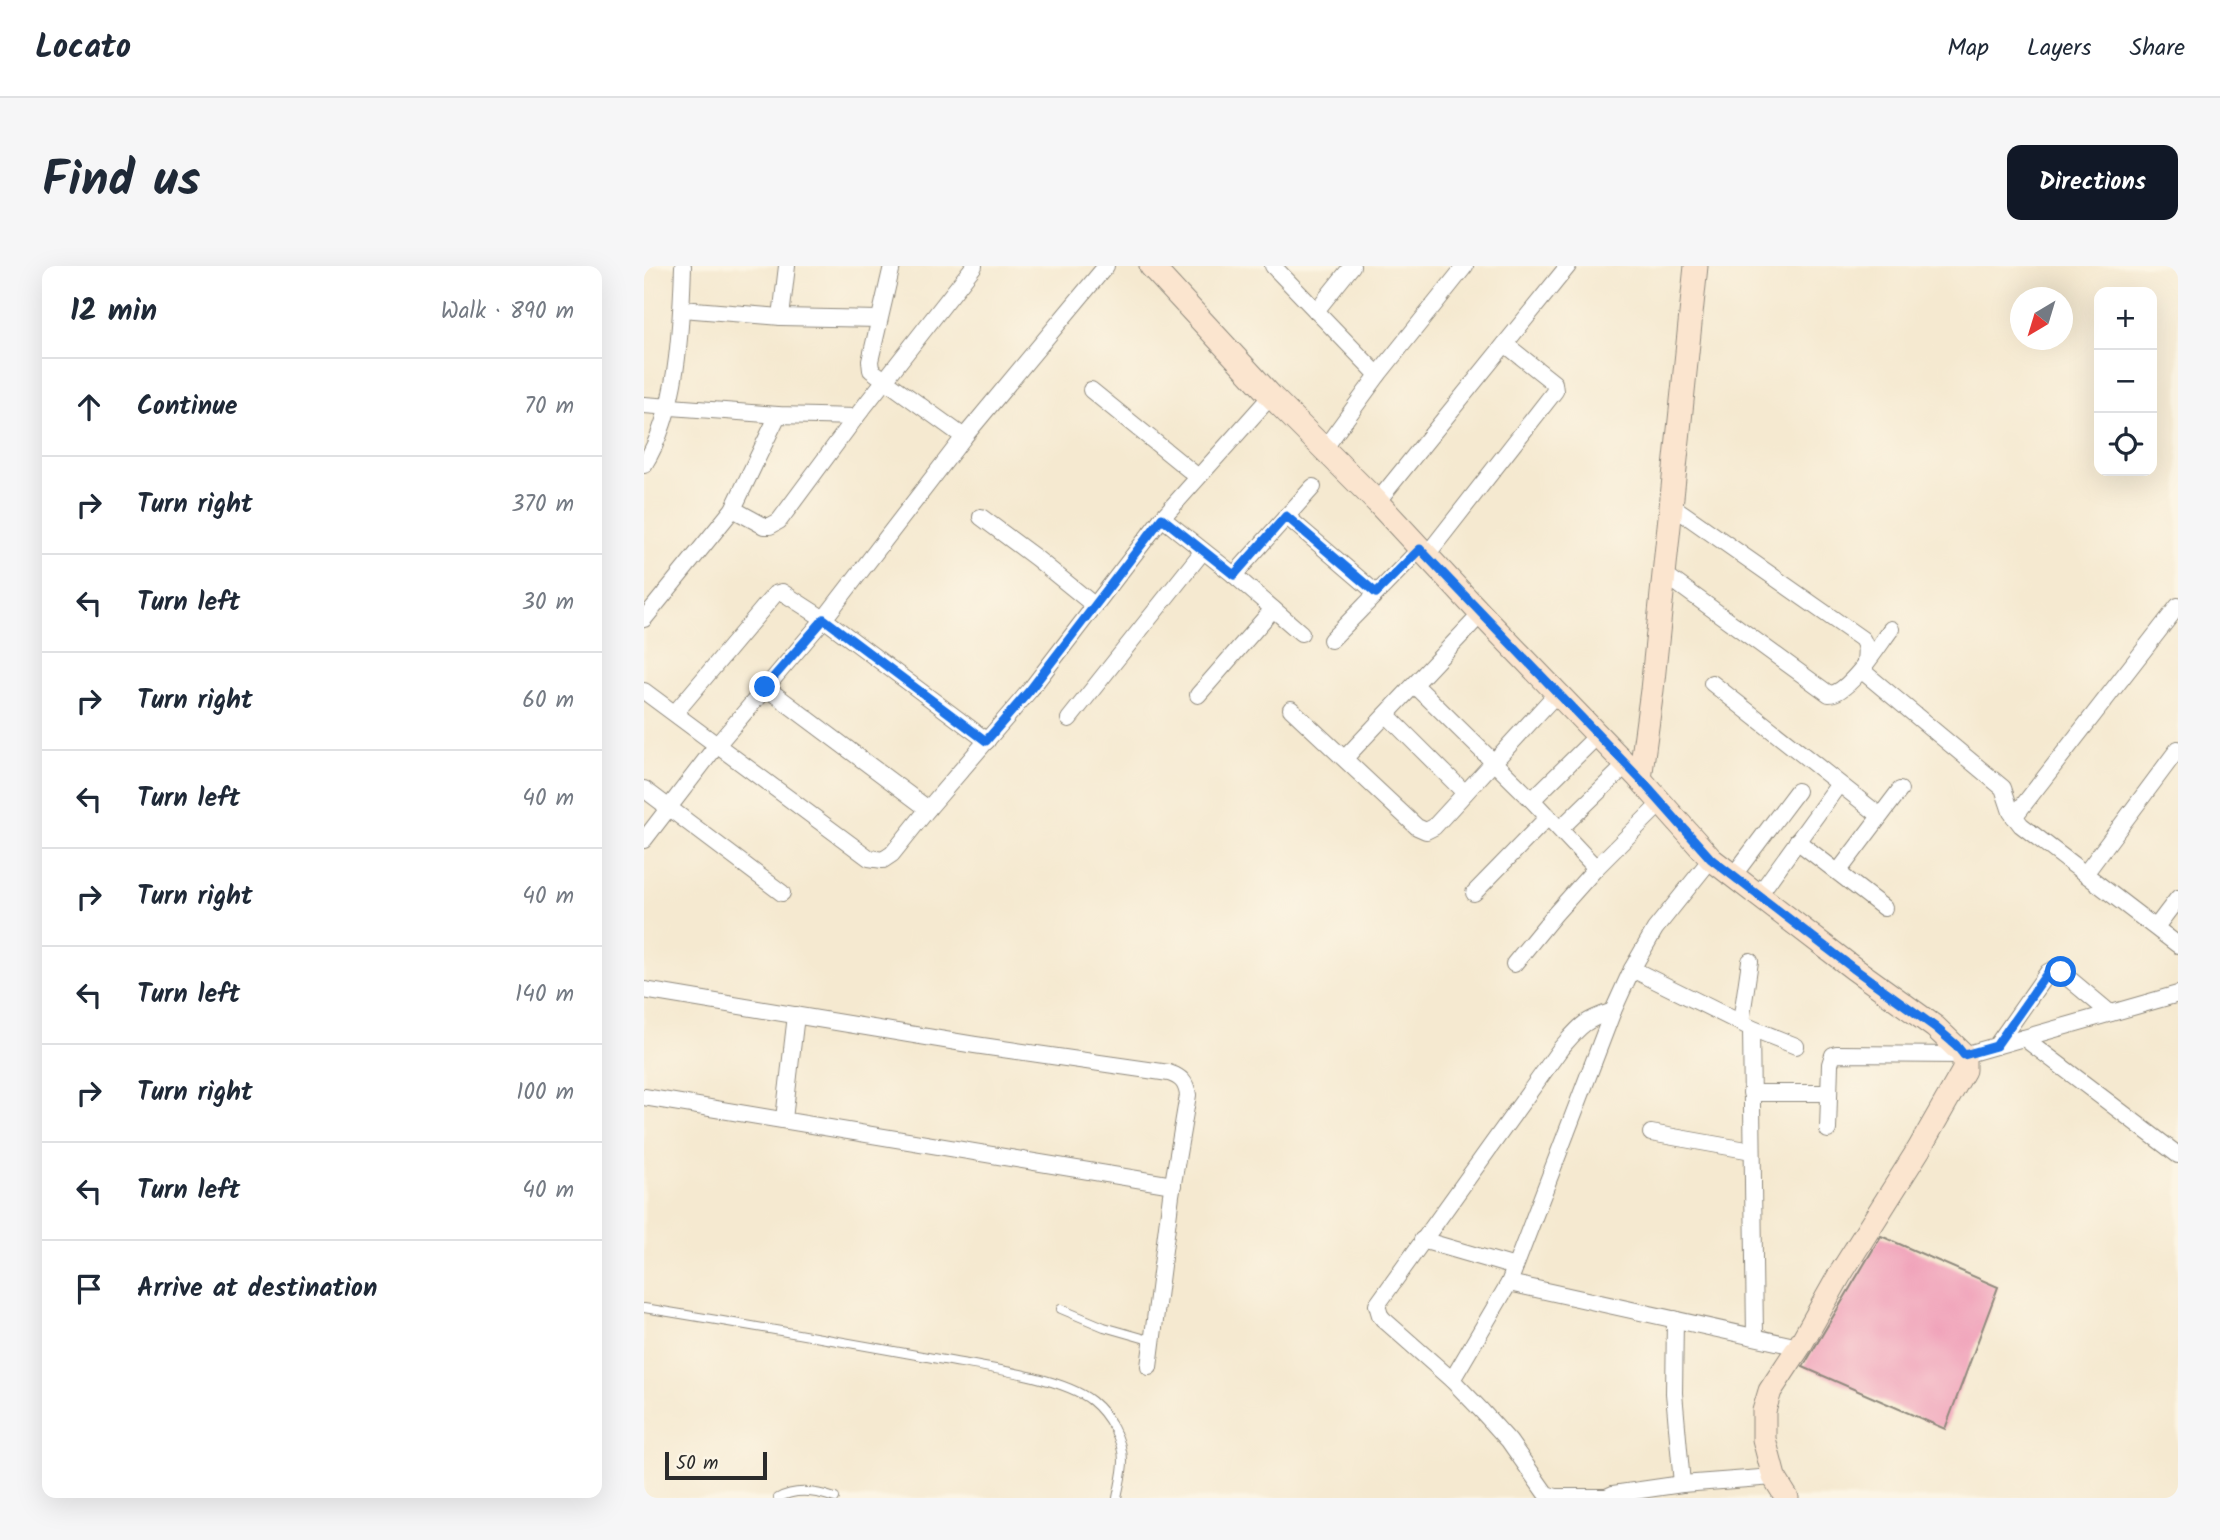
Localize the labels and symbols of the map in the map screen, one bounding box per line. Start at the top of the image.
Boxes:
north arrow [2010,287,2073,350]
route end [749,671,780,702]
route start [2045,956,2076,987]
scale bar [665,1449,766,1481]

